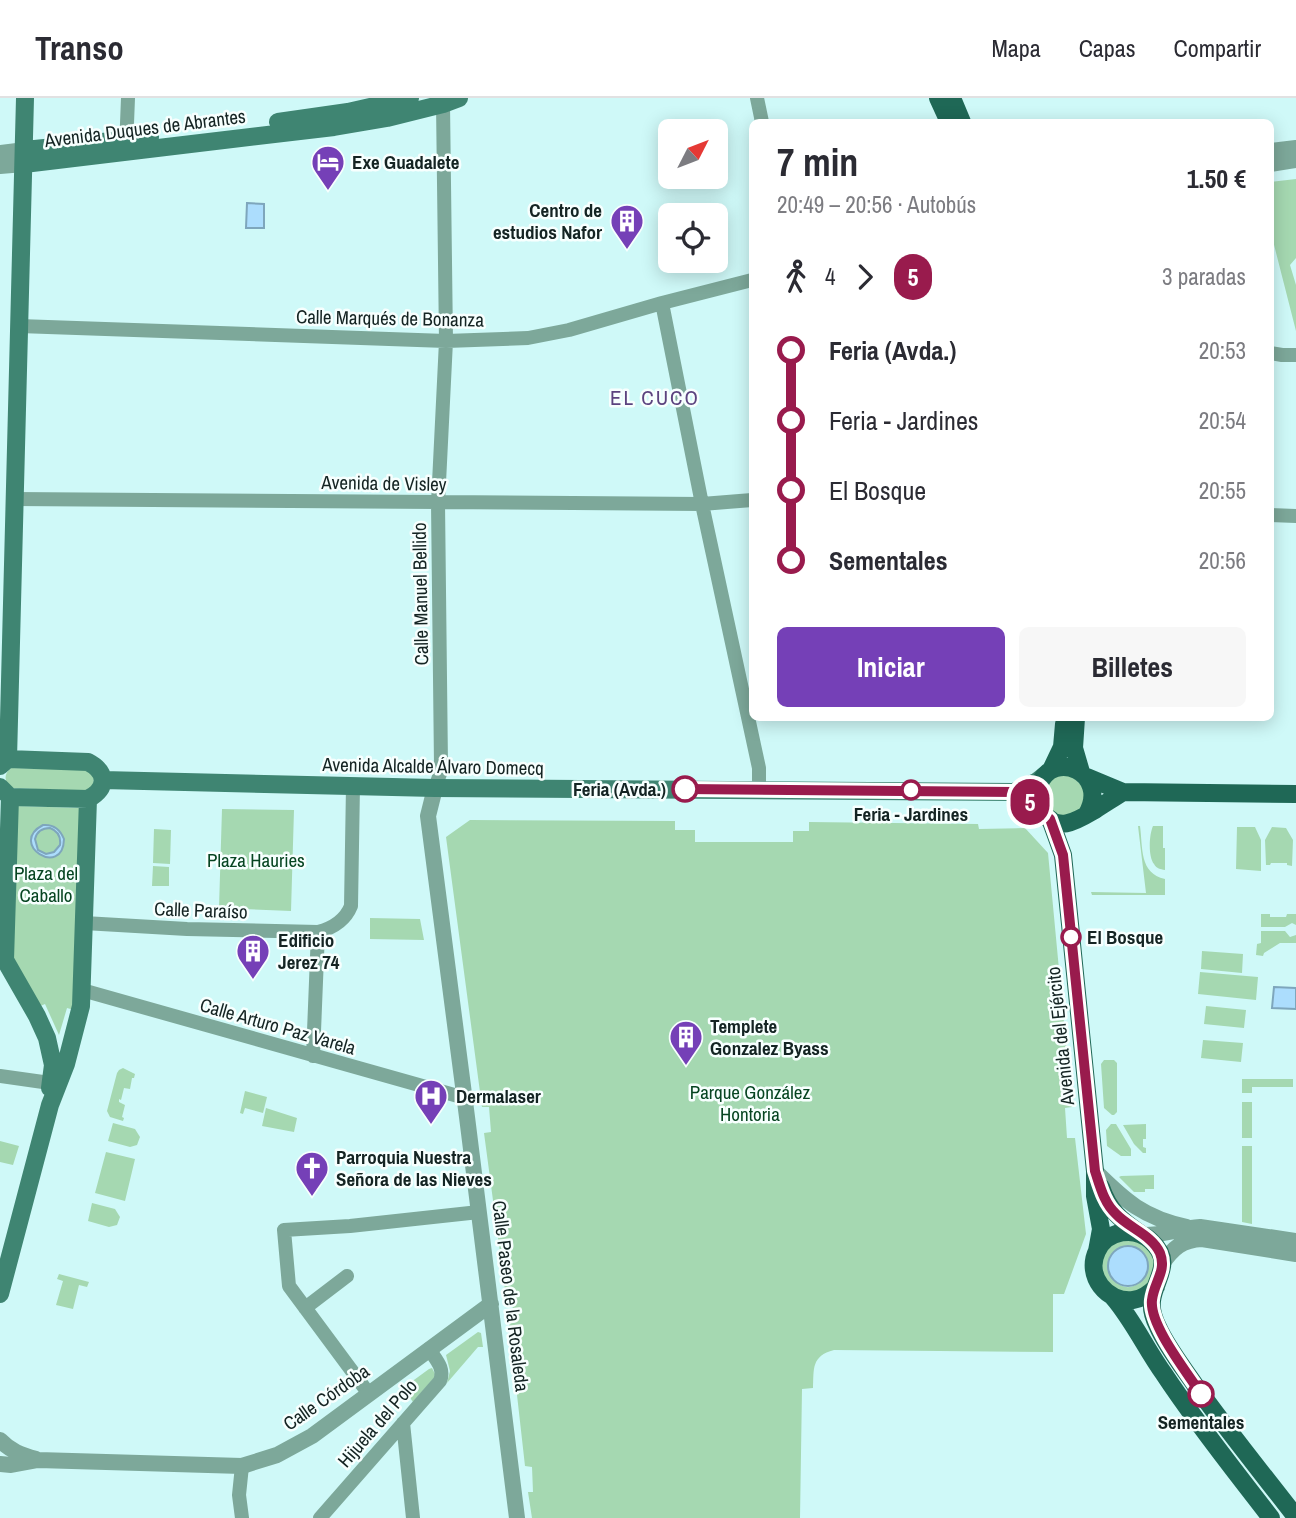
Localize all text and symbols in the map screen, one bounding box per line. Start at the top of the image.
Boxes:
text: Transo [35,26,124,70]
text: Mapa [991,32,1041,64]
text: Capas [1079,32,1136,64]
text: Compartir [1174,32,1261,64]
street label: Avenida Duques de Abrantes [42,103,247,153]
north arrow [658,119,728,189]
map controls [658,119,728,273]
text: 7 min [777,137,858,188]
hotel icon: Exe Guadalete [309,143,347,192]
place label: Exe Guadalete [352,149,460,175]
text: 1.50 € [1187,161,1246,196]
text: 20:49 – 20:56 · Autobús [777,189,976,220]
place label: Centro de estudios Nafor [493,197,602,245]
building icon: Centro de estudios Nafor [608,202,646,251]
button: locate [658,203,728,273]
icon: walk [777,258,815,296]
icon: forward [846,258,884,296]
text: 4 [825,261,836,292]
text: 5 [908,261,918,293]
text: 3 paradas [1162,261,1246,292]
street label: Calle Marqués de Bonanza [296,303,485,333]
text: Feria (Avda.) [829,333,956,368]
text: 20:53 [1199,335,1246,366]
district label: EL CUCO [610,383,700,412]
text: Feria - Jardines [829,403,978,438]
text: 20:54 [1199,405,1246,436]
street label: Avenida de Visley [320,469,447,497]
text: El Bosque [829,473,926,508]
text: 20:55 [1199,475,1246,506]
street label: Calle Manuel Bellido [406,522,434,666]
text: Sementales [829,543,948,578]
text: 20:56 [1199,545,1246,576]
button: Iniciar [777,627,1005,707]
button: Billetes [1019,627,1246,707]
street label: Avenida Alcalde Álvaro Domecq [321,751,544,781]
place label: Feria (Avda.) [573,776,666,802]
marker: Feria (Avda.) [672,776,698,802]
line badge: 5 [1007,779,1053,825]
marker: Feria - Jardines [901,780,921,800]
text: 5 [1025,786,1035,818]
place label: Feria - Jardines [854,801,968,827]
park label: Plaza Hauries [207,847,305,873]
park label: Plaza del Caballo [14,860,78,908]
street label: Calle Paraíso [154,895,248,925]
place label: El Bosque [1087,924,1164,950]
place label: Edificio Jerez 74 [278,927,340,975]
marker: El Bosque [1061,927,1081,947]
building icon: Edificio Jerez 74 [234,932,272,981]
street label: Avenida del Ejército [1040,965,1080,1108]
street label: Calle Arturo Paz Varela [197,991,359,1061]
place label: Templete Gonzalez Byass [710,1013,829,1061]
building icon: Templete Gonzalez Byass [667,1018,705,1067]
hospital icon: Dermalaser [412,1077,450,1126]
park label: Parque González Hontoria [690,1079,810,1127]
place label: Dermalaser [456,1083,541,1109]
place label: Parroquia Nuestra Señora de las Nieves [336,1144,492,1192]
church icon: Parroquia Nuestra Señora de las Nieves [293,1149,331,1198]
street label: Calle Paseo de la Rosaleda [486,1199,536,1393]
street label: Calle Córdoba [278,1358,375,1436]
street label: Hijuela del Polo [331,1373,423,1473]
marker: Sementales [1188,1381,1214,1407]
place label: Sementales [1158,1409,1244,1435]

